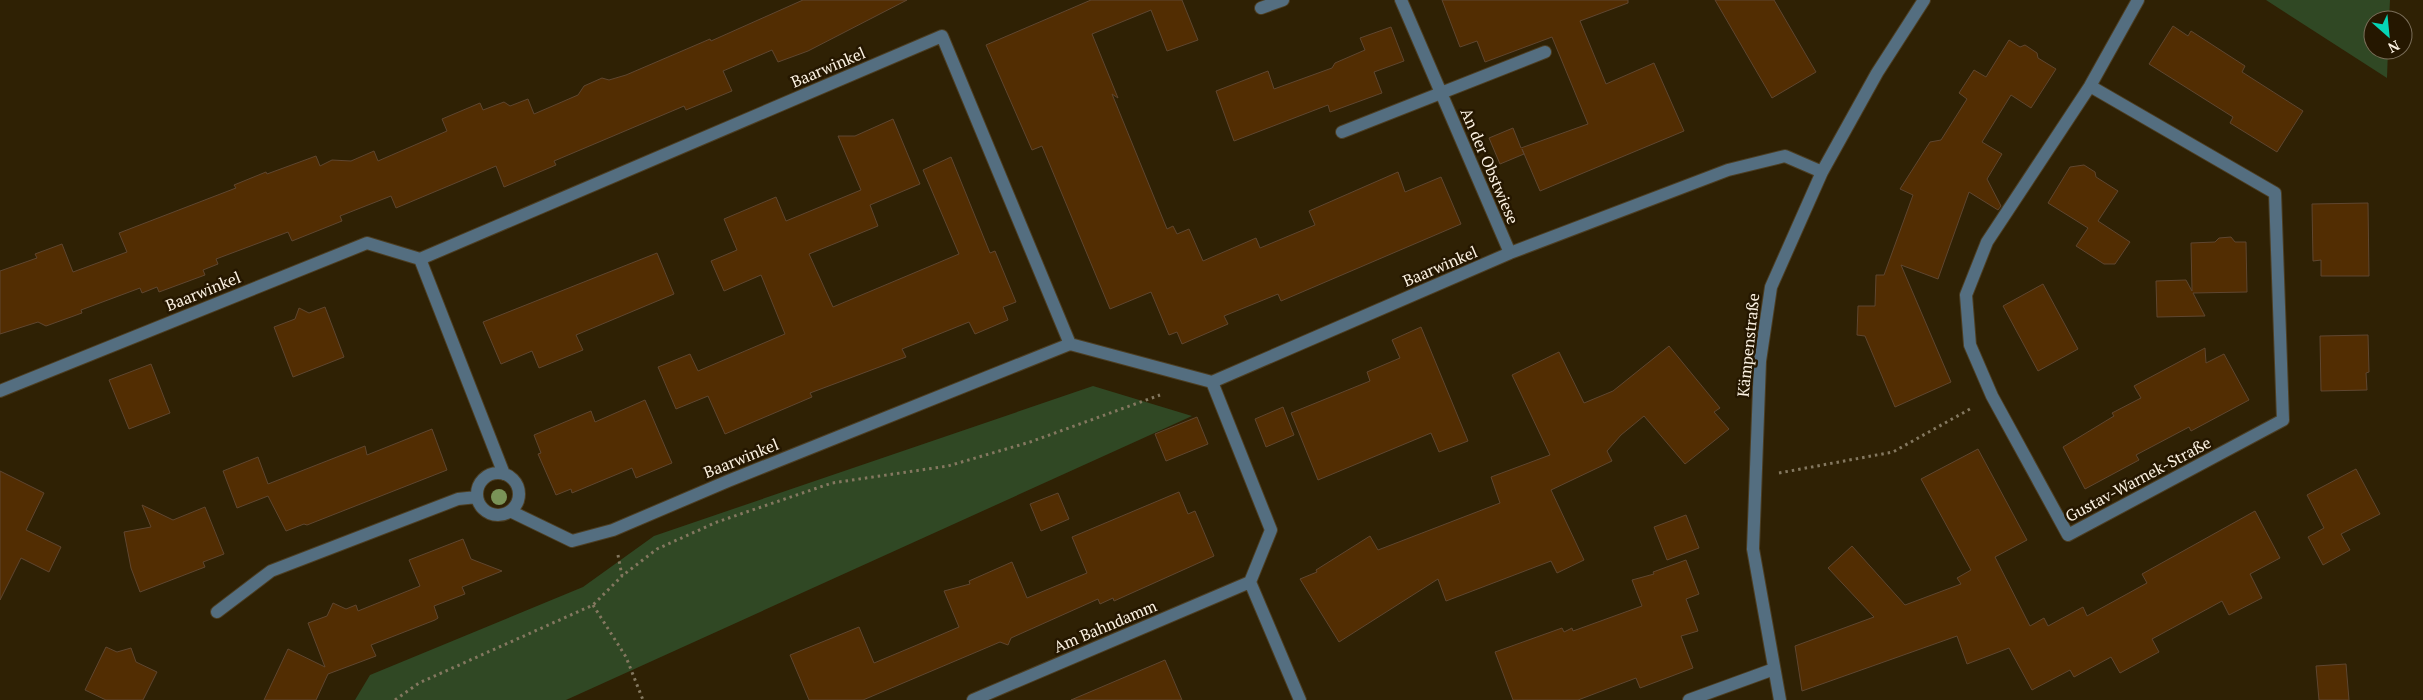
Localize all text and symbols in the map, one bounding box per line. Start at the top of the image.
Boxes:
north arrow [2363,10,2413,60]
text: N [2385,36,2403,58]
street label: Baarwinkel [787,41,869,93]
street label: An der Obstwiese [1456,105,1524,227]
street label: Baarwinkel [1399,240,1481,292]
street label: Baarwinkel [162,266,244,316]
street label: Kämpenstraße [1732,292,1764,398]
street label: Gustav-Warnek-Straße [2061,431,2215,527]
street label: Baarwinkel [700,433,782,483]
street label: Am Bahndamm [1050,594,1160,658]

